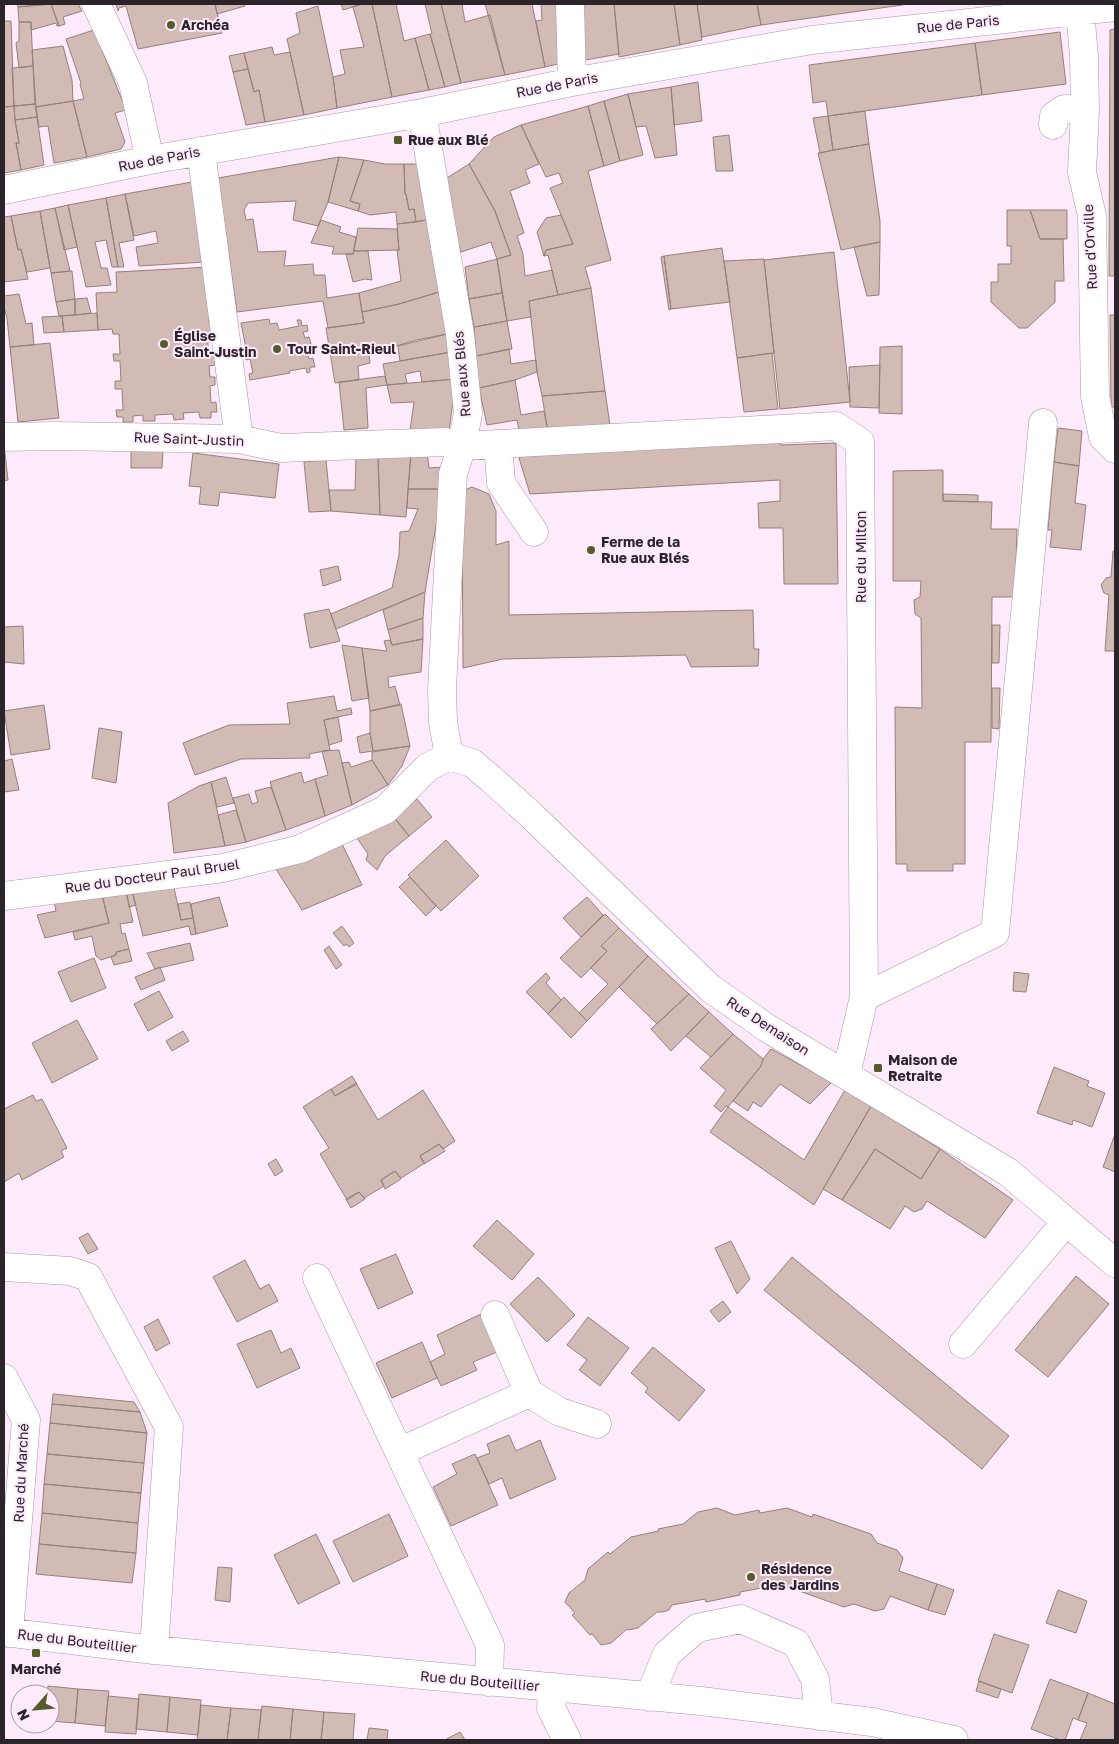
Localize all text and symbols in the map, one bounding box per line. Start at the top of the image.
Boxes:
street label: Rue de Paris [916,11,1000,36]
place label: Archéa [181,16,229,33]
marker: Archéa [165,19,177,31]
street label: Rue de Paris [514,68,599,101]
place label: Rue aux Blé [408,131,488,148]
marker: Rue aux Blé [392,134,404,146]
street label: Rue de Paris [116,142,201,175]
street label: Rue d'Orville [1079,204,1100,290]
place label: Église Saint-Justin [174,327,256,360]
street label: Rue aux Blés [449,330,474,418]
marker: Église Saint-Justin [158,338,170,350]
place label: Tour Saint-Rieul [287,340,396,357]
marker: Tour Saint-Rieul [271,343,283,355]
street label: Rue Saint-Justin [133,428,245,449]
street label: Rue du Milton [852,511,869,603]
place label: Ferme de la Rue aux Blés [601,533,689,566]
marker: Ferme de la Rue aux Blés [585,544,597,556]
street label: Rue du Docteur Paul Bruel [64,855,240,896]
street label: Rue Demaison [723,992,813,1059]
place label: Maison de Retraite [888,1051,958,1084]
marker: Maison de Retraite [872,1062,884,1074]
street label: Rue du Marché [9,1423,32,1523]
place label: Résidence des Jardins [761,1560,839,1593]
marker: Résidence des Jardins [745,1571,757,1583]
street label: Rue du Bouteillier [17,1625,138,1656]
marker: Marché [30,1647,42,1659]
place label: Marché [11,1660,61,1677]
street label: Rue du Bouteillier [420,1667,541,1694]
north arrow [10,1684,60,1734]
text: N [13,1707,33,1724]

